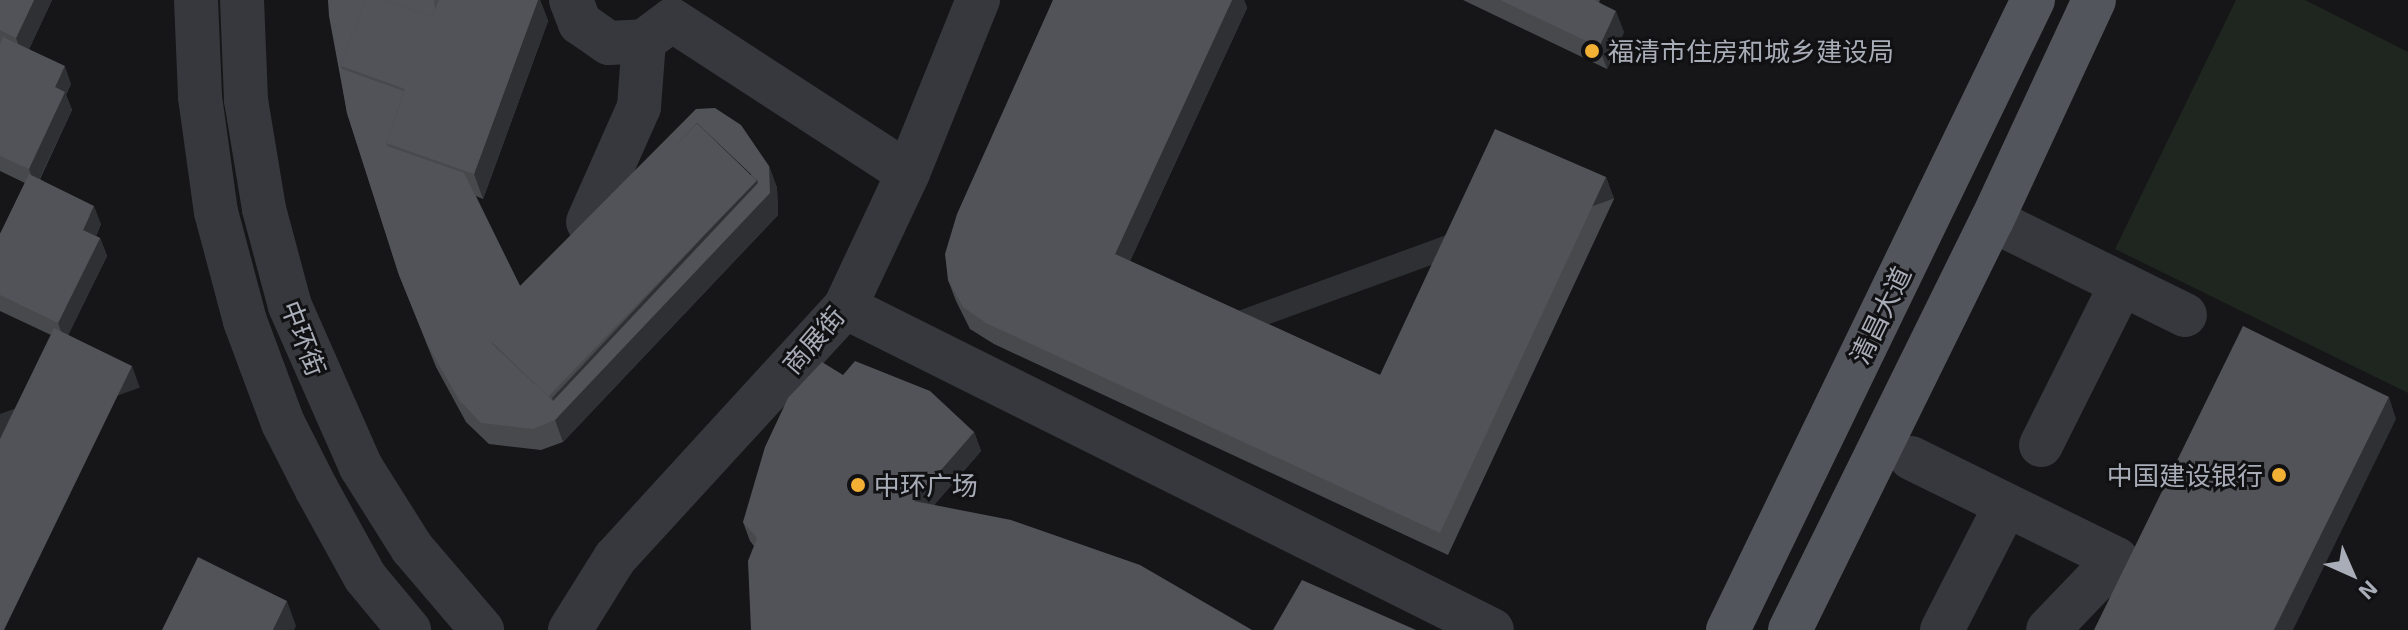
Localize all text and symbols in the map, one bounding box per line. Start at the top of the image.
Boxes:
place label: 福清市住房和城乡建设局 [1608,35,1894,67]
marker: 福清市住房和城乡建设局 [1583,42,1601,60]
street label: 清昌大道 [1843,261,1917,369]
street label: 中环街 [275,296,333,380]
street label: 商展街 [776,300,850,380]
place label: 中国建设银行 [2107,459,2263,491]
marker: 中国建设银行 [2270,466,2288,484]
place label: 中环广场 [874,469,978,501]
marker: 中环广场 [849,476,867,494]
north arrow [2312,534,2392,614]
text: N [2354,576,2384,606]

